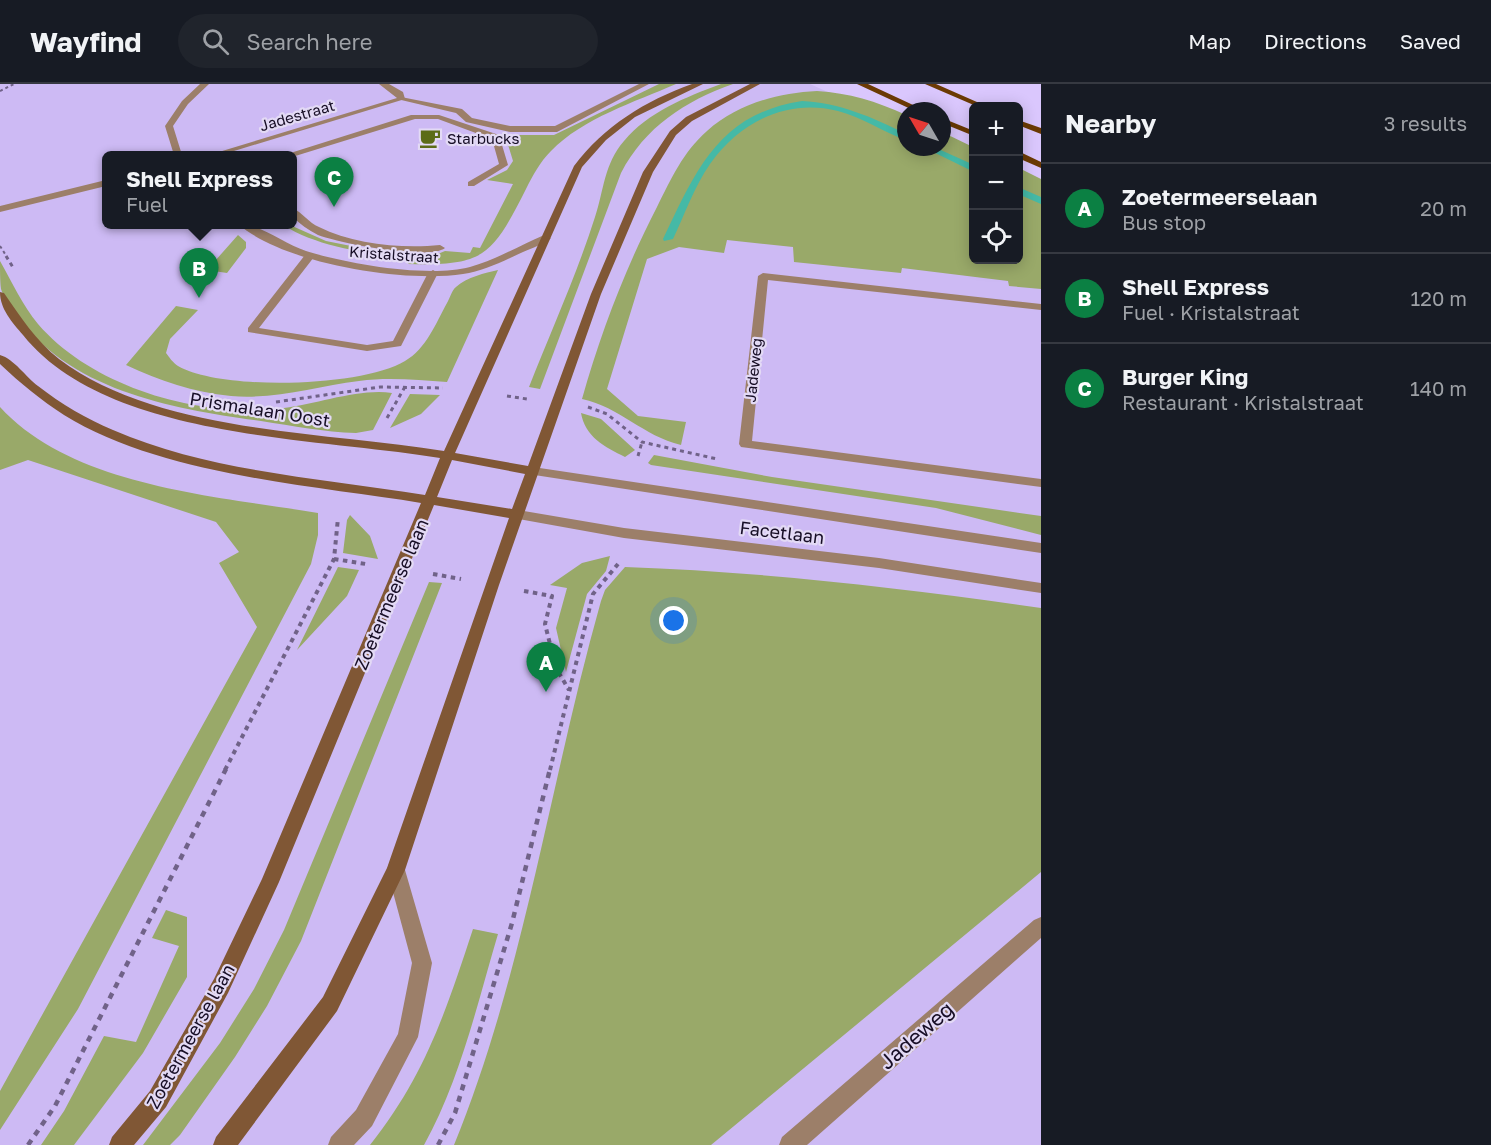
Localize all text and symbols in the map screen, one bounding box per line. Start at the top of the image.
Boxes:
search box [178,14,598,68]
text: Wayfind [30,25,142,58]
icon: search [199,25,232,58]
text: Search here [247,28,373,55]
text: Map [1188,28,1231,54]
text: Directions [1264,28,1367,54]
text: Saved [1400,28,1461,54]
street label: Jadestraat [257,96,337,134]
north arrow [897,102,951,156]
map controls [969,102,1023,264]
button: + [969,102,1023,156]
text: Nearby [1065,108,1156,139]
text: 3 results [1384,111,1467,135]
cafe icon: Starbucks [418,126,442,150]
place label: Starbucks [447,129,520,147]
popup [102,151,297,229]
button: − [969,156,1023,210]
pin: C [314,158,354,207]
text: Shell Express [126,165,273,192]
text: Zoetermeerselaan [1122,183,1317,210]
text: Fuel [126,192,168,216]
text: A [1077,196,1092,220]
text: 20 m [1420,196,1467,220]
button: locate [969,210,1023,264]
text: Bus stop [1122,210,1206,234]
street label: Kristalstraat [349,242,439,266]
pin: B [180,248,218,298]
text: Shell Express [1122,273,1269,300]
text: B [1077,286,1092,310]
text: 120 m [1411,286,1467,310]
text: Fuel · Kristalstraat [1122,300,1300,324]
street label: Jadeweg [741,337,765,403]
text: Burger King [1122,363,1248,390]
text: C [1077,376,1092,400]
text: 140 m [1410,376,1467,400]
street label: Prismalaan Oost [188,387,332,431]
text: Restaurant · Kristalstraat [1122,390,1364,414]
street label: Zoetermeerse laan [349,515,433,673]
street label: Facetlaan [738,516,826,548]
your location [659,606,688,635]
pin: A [526,642,566,692]
street label: Zoetermeerse laan [141,960,239,1112]
street label: Jadeweg [873,996,959,1074]

